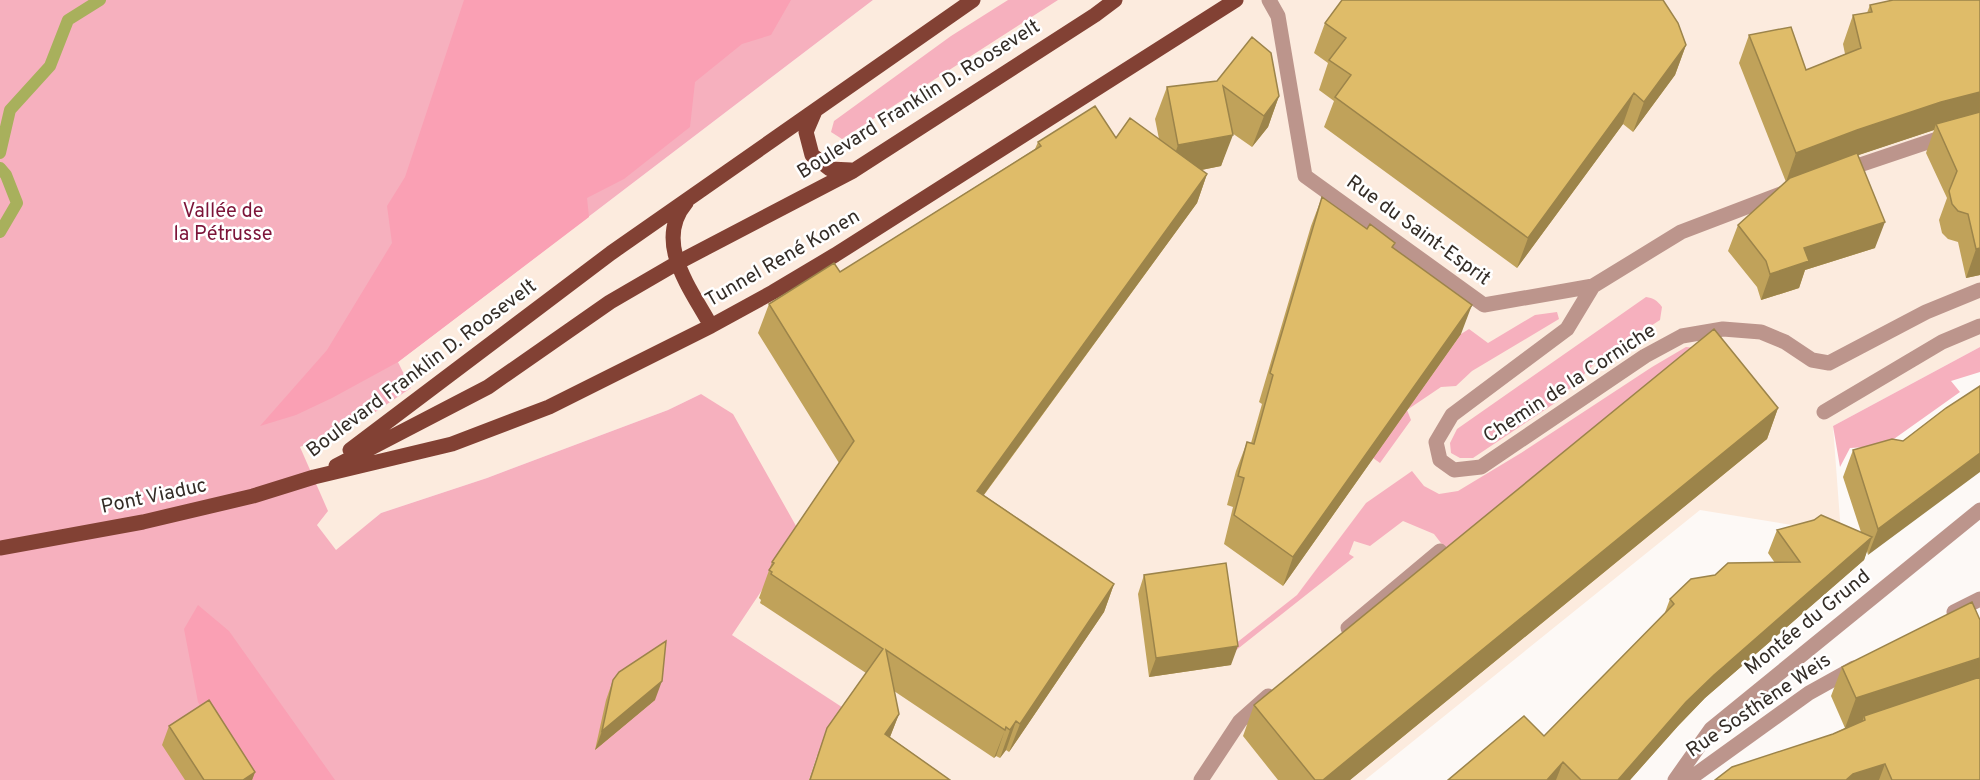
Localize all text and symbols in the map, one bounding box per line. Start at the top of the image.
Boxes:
street label: Boulevard Franklin D. Roosevelt [793,14,1045,186]
street label: Rue du Saint-Esprit [1341,170,1495,292]
park label: Vallée de la Pétrusse [174,199,272,248]
street label: Tunnel René Konen [701,204,865,314]
street label: Boulevard Franklin D. Roosevelt [302,274,542,464]
street label: Chemin de la Corniche [1479,318,1661,450]
street label: Pont Viaduc [99,473,209,521]
street label: Montée du Grund [1740,564,1876,682]
street label: Rue Sosthène Weis [1682,648,1836,764]

